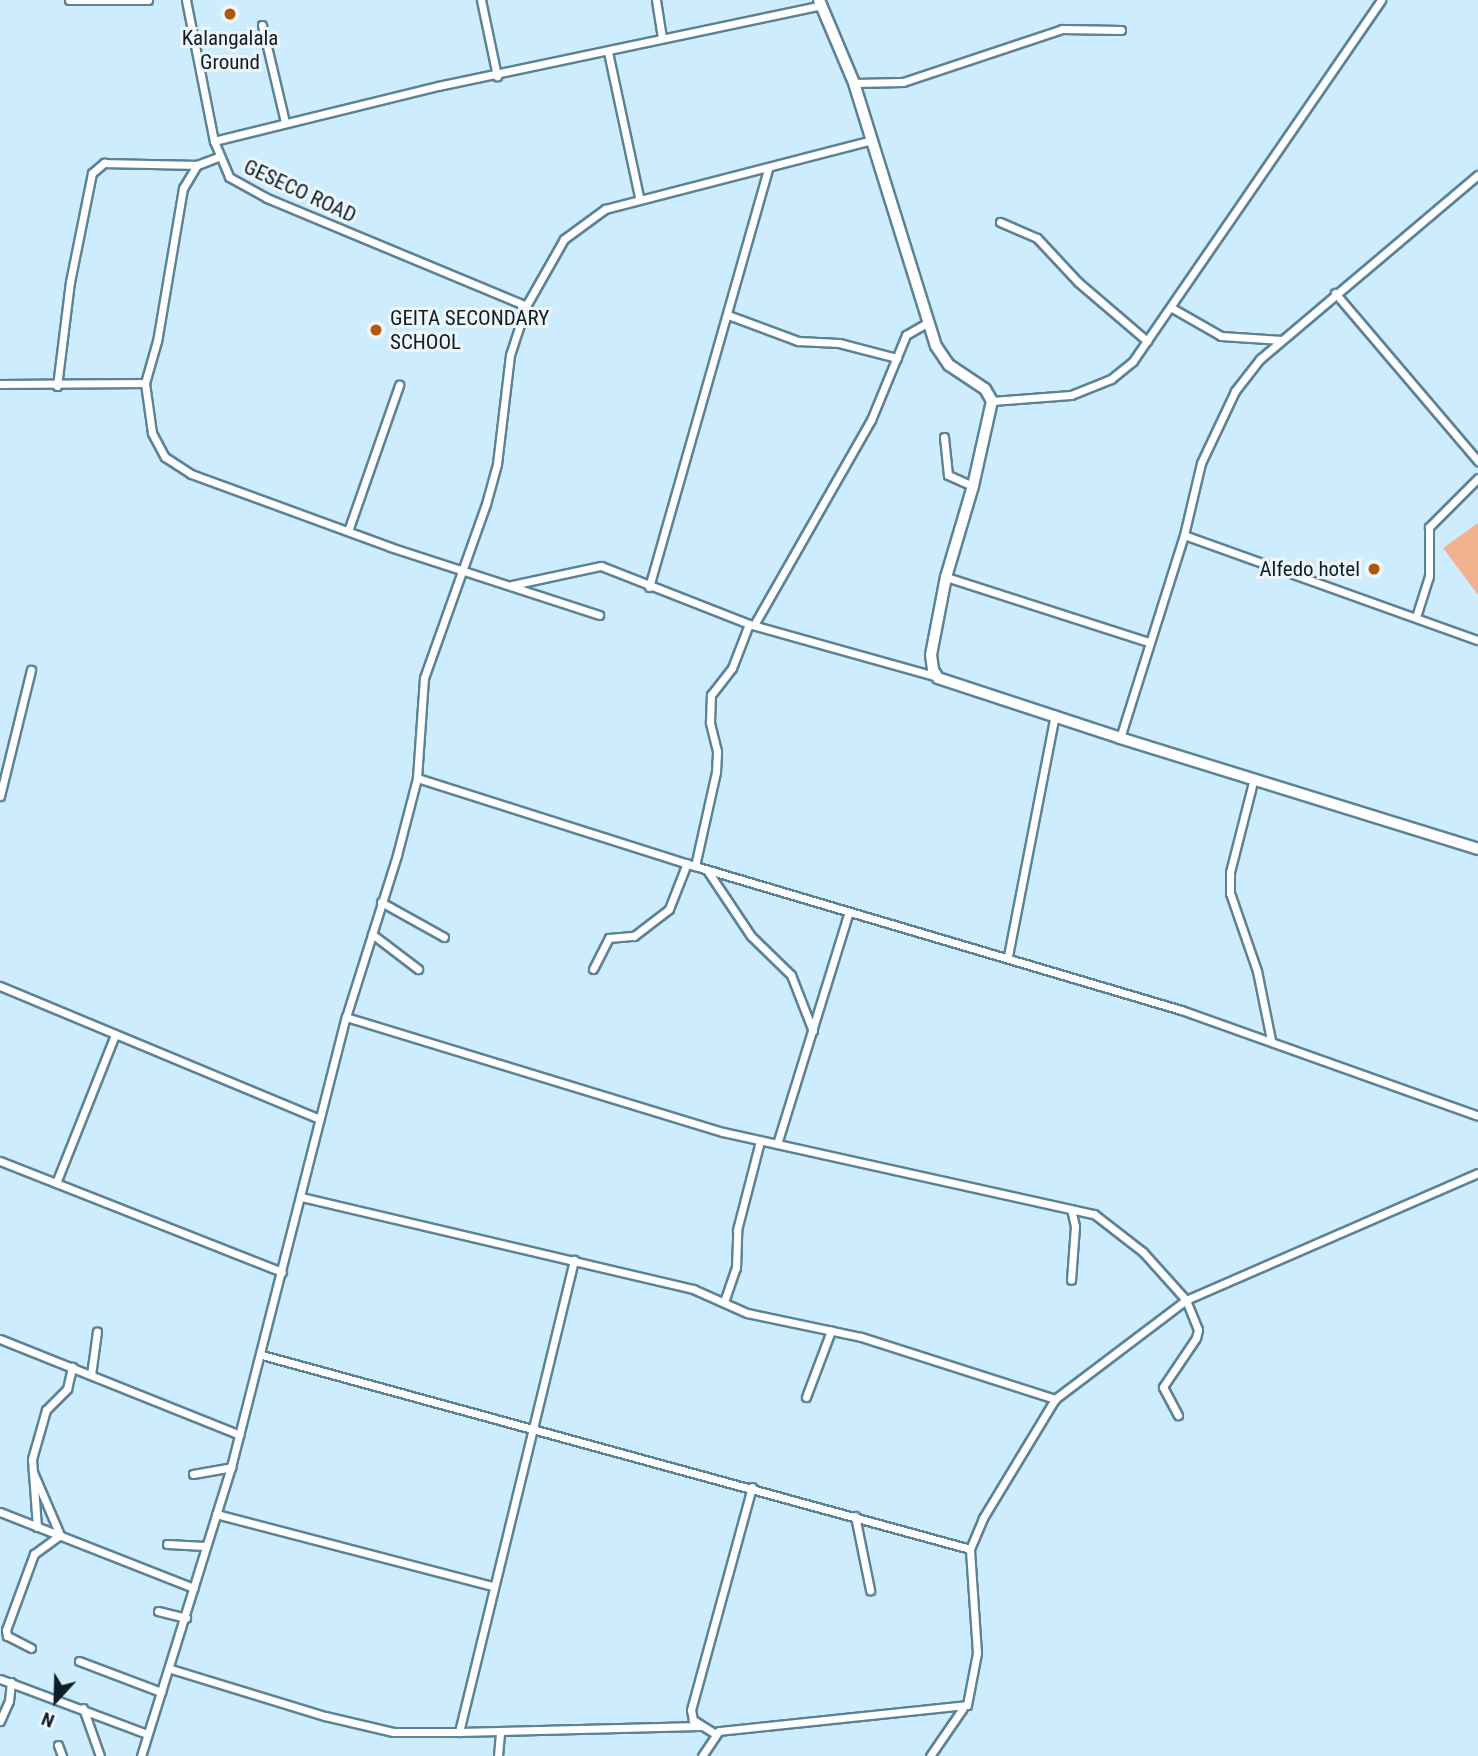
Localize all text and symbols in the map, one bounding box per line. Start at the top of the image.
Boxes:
marker: Kalangalala Ground [222,6,238,22]
place label: Kalangalala Ground [182,25,278,75]
street label: GESECO ROAD [240,154,360,228]
place label: GEITA SECONDARY SCHOOL [390,305,549,355]
marker: GEITA SECONDARY SCHOOL [368,322,384,338]
place label: Alfedo hotel [1259,556,1360,582]
marker: Alfedo hotel [1366,561,1382,577]
north arrow [21,1665,91,1735]
text: N [38,1707,58,1733]

